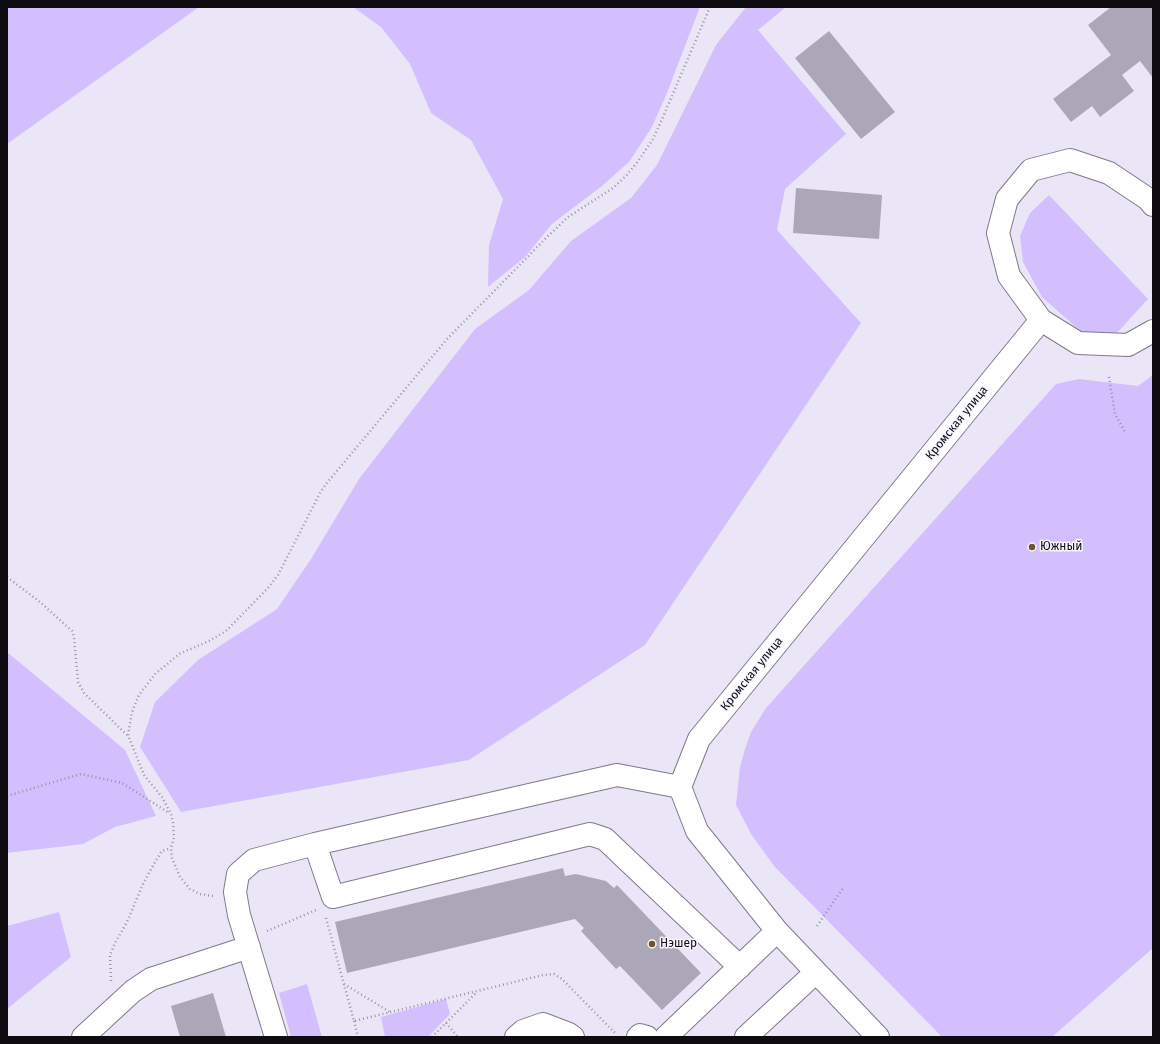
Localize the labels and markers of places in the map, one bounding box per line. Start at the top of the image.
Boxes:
place label: Южный [1040,540,1082,554]
marker: Южный [1027,542,1037,552]
place label: Нэшер [660,937,697,951]
marker: Нэшер [647,939,657,949]

